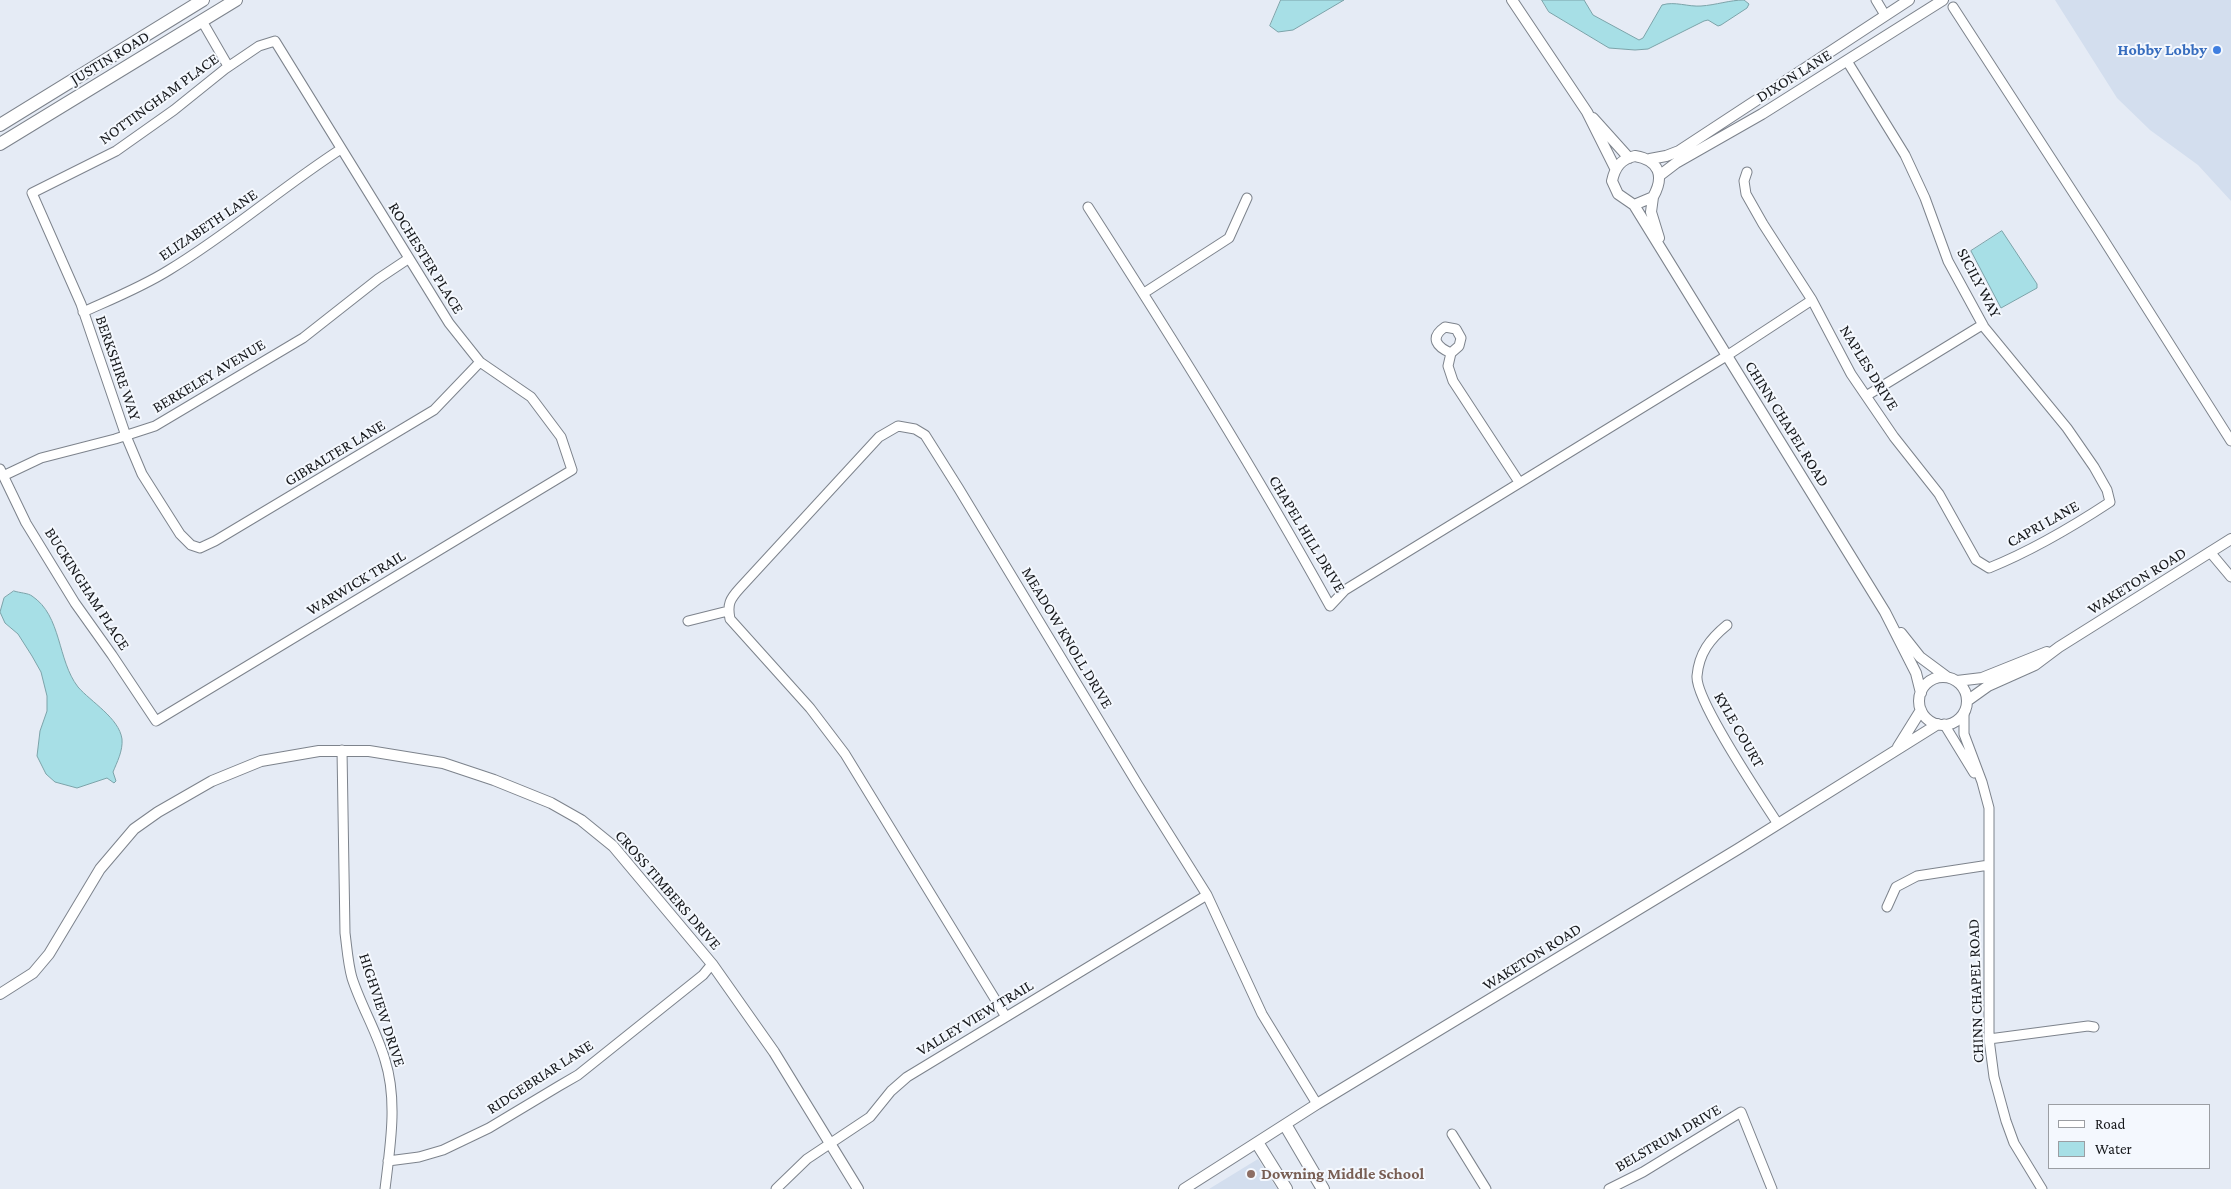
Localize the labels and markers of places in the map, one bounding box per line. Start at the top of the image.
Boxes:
place label: Hobby Lobby [2118,40,2207,60]
marker: Hobby Lobby [2211,44,2223,56]
place label: Downing Middle School [1261,1164,1424,1184]
marker: Downing Middle School [1245,1168,1257,1180]

